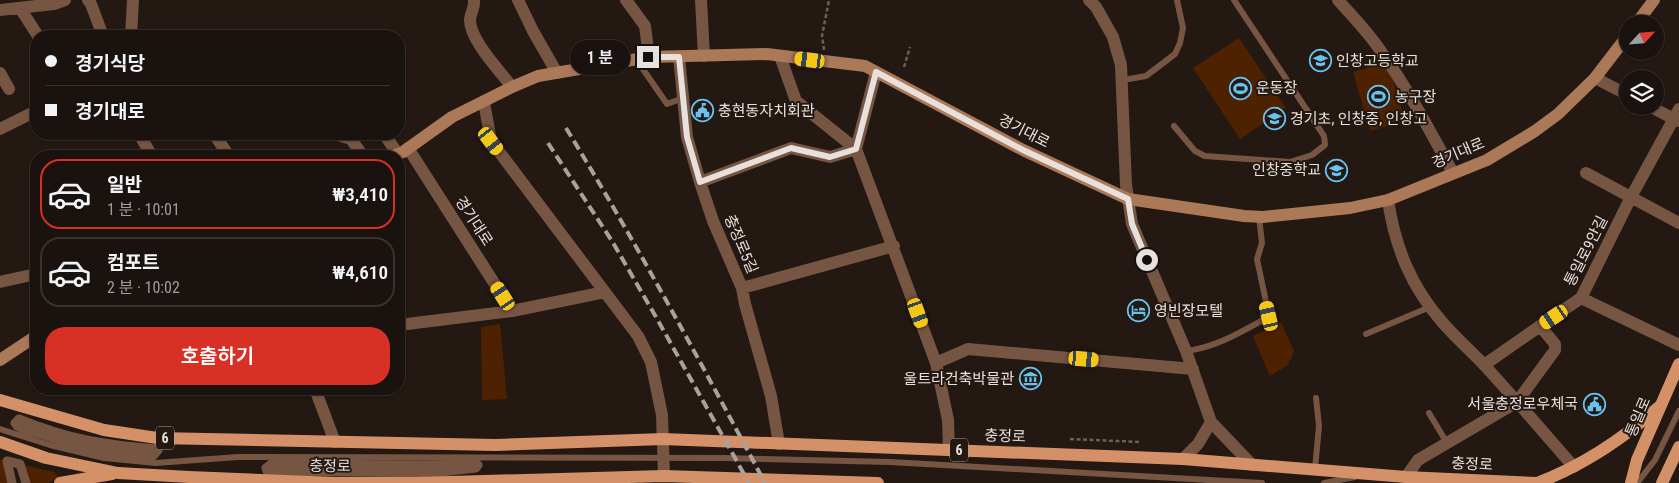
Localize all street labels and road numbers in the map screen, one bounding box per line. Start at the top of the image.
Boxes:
street label: 경기대로 [995,110,1053,152]
street label: 경기대로 [1429,134,1487,172]
street label: 경기대로 [451,193,497,249]
street label: 충정로5길 [720,212,762,276]
street label: 통일로9안길 [1561,213,1611,289]
street label: 통일로 [1622,394,1654,440]
road number: 6 [156,426,174,449]
street label: 충정로 [984,426,1026,446]
road number: 6 [950,438,968,462]
street label: 충정로 [1451,454,1493,474]
street label: 충정로 [309,457,351,475]

